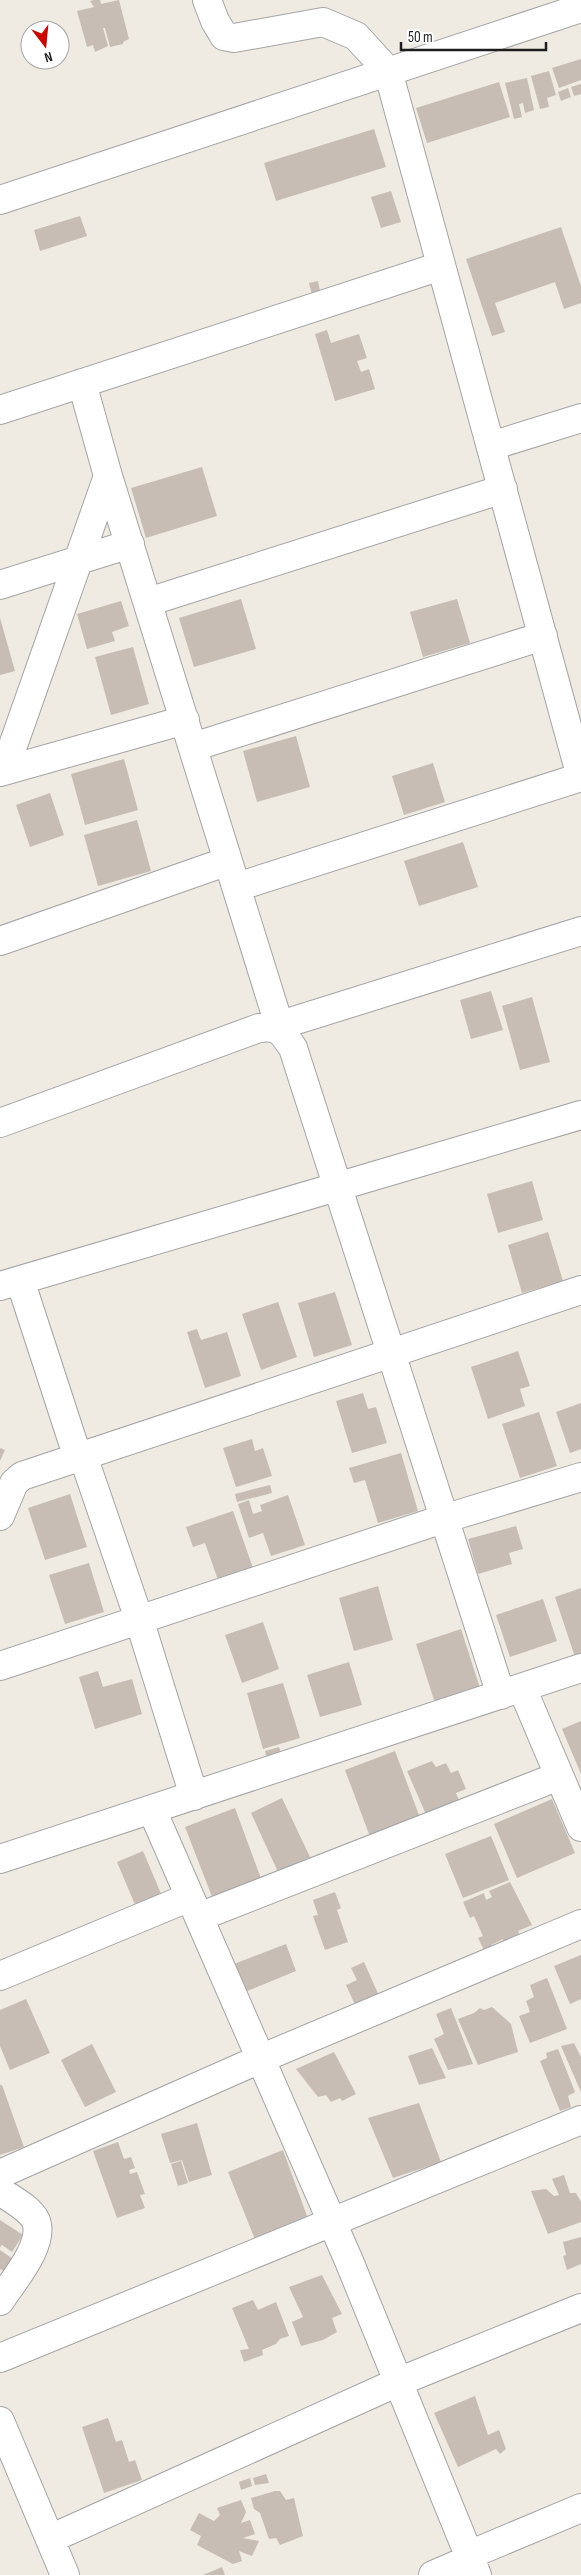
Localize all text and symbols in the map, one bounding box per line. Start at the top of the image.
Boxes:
north arrow [20,20,70,70]
scale bar [401,20,546,52]
text: 50 m [408,28,433,47]
text: N [43,48,54,66]

